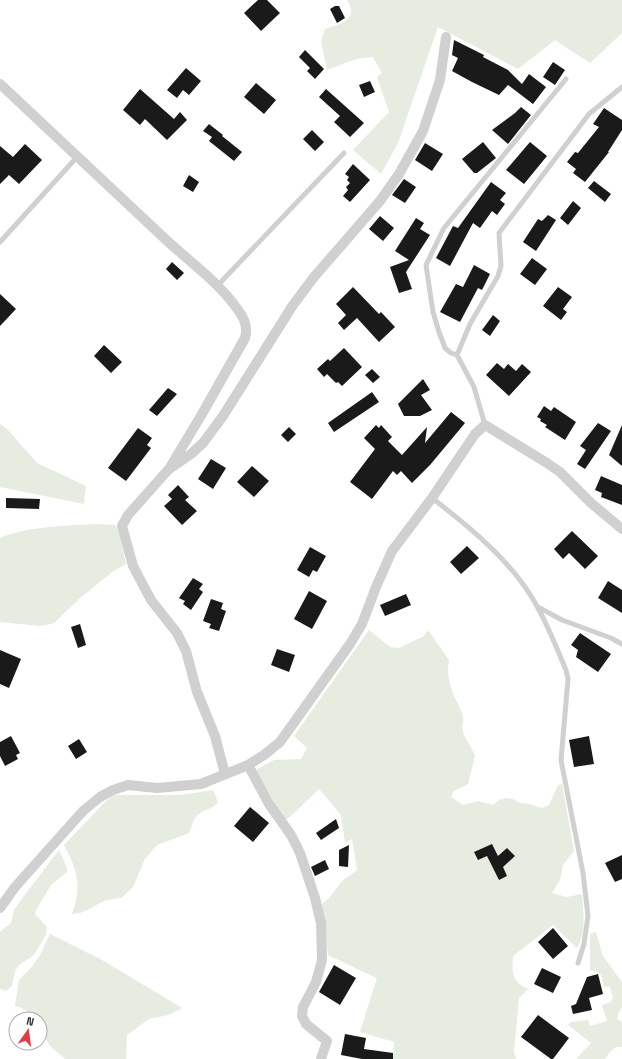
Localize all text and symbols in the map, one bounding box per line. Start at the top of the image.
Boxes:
north arrow [8,1011,48,1051]
text: N [25,1014,36,1029]

